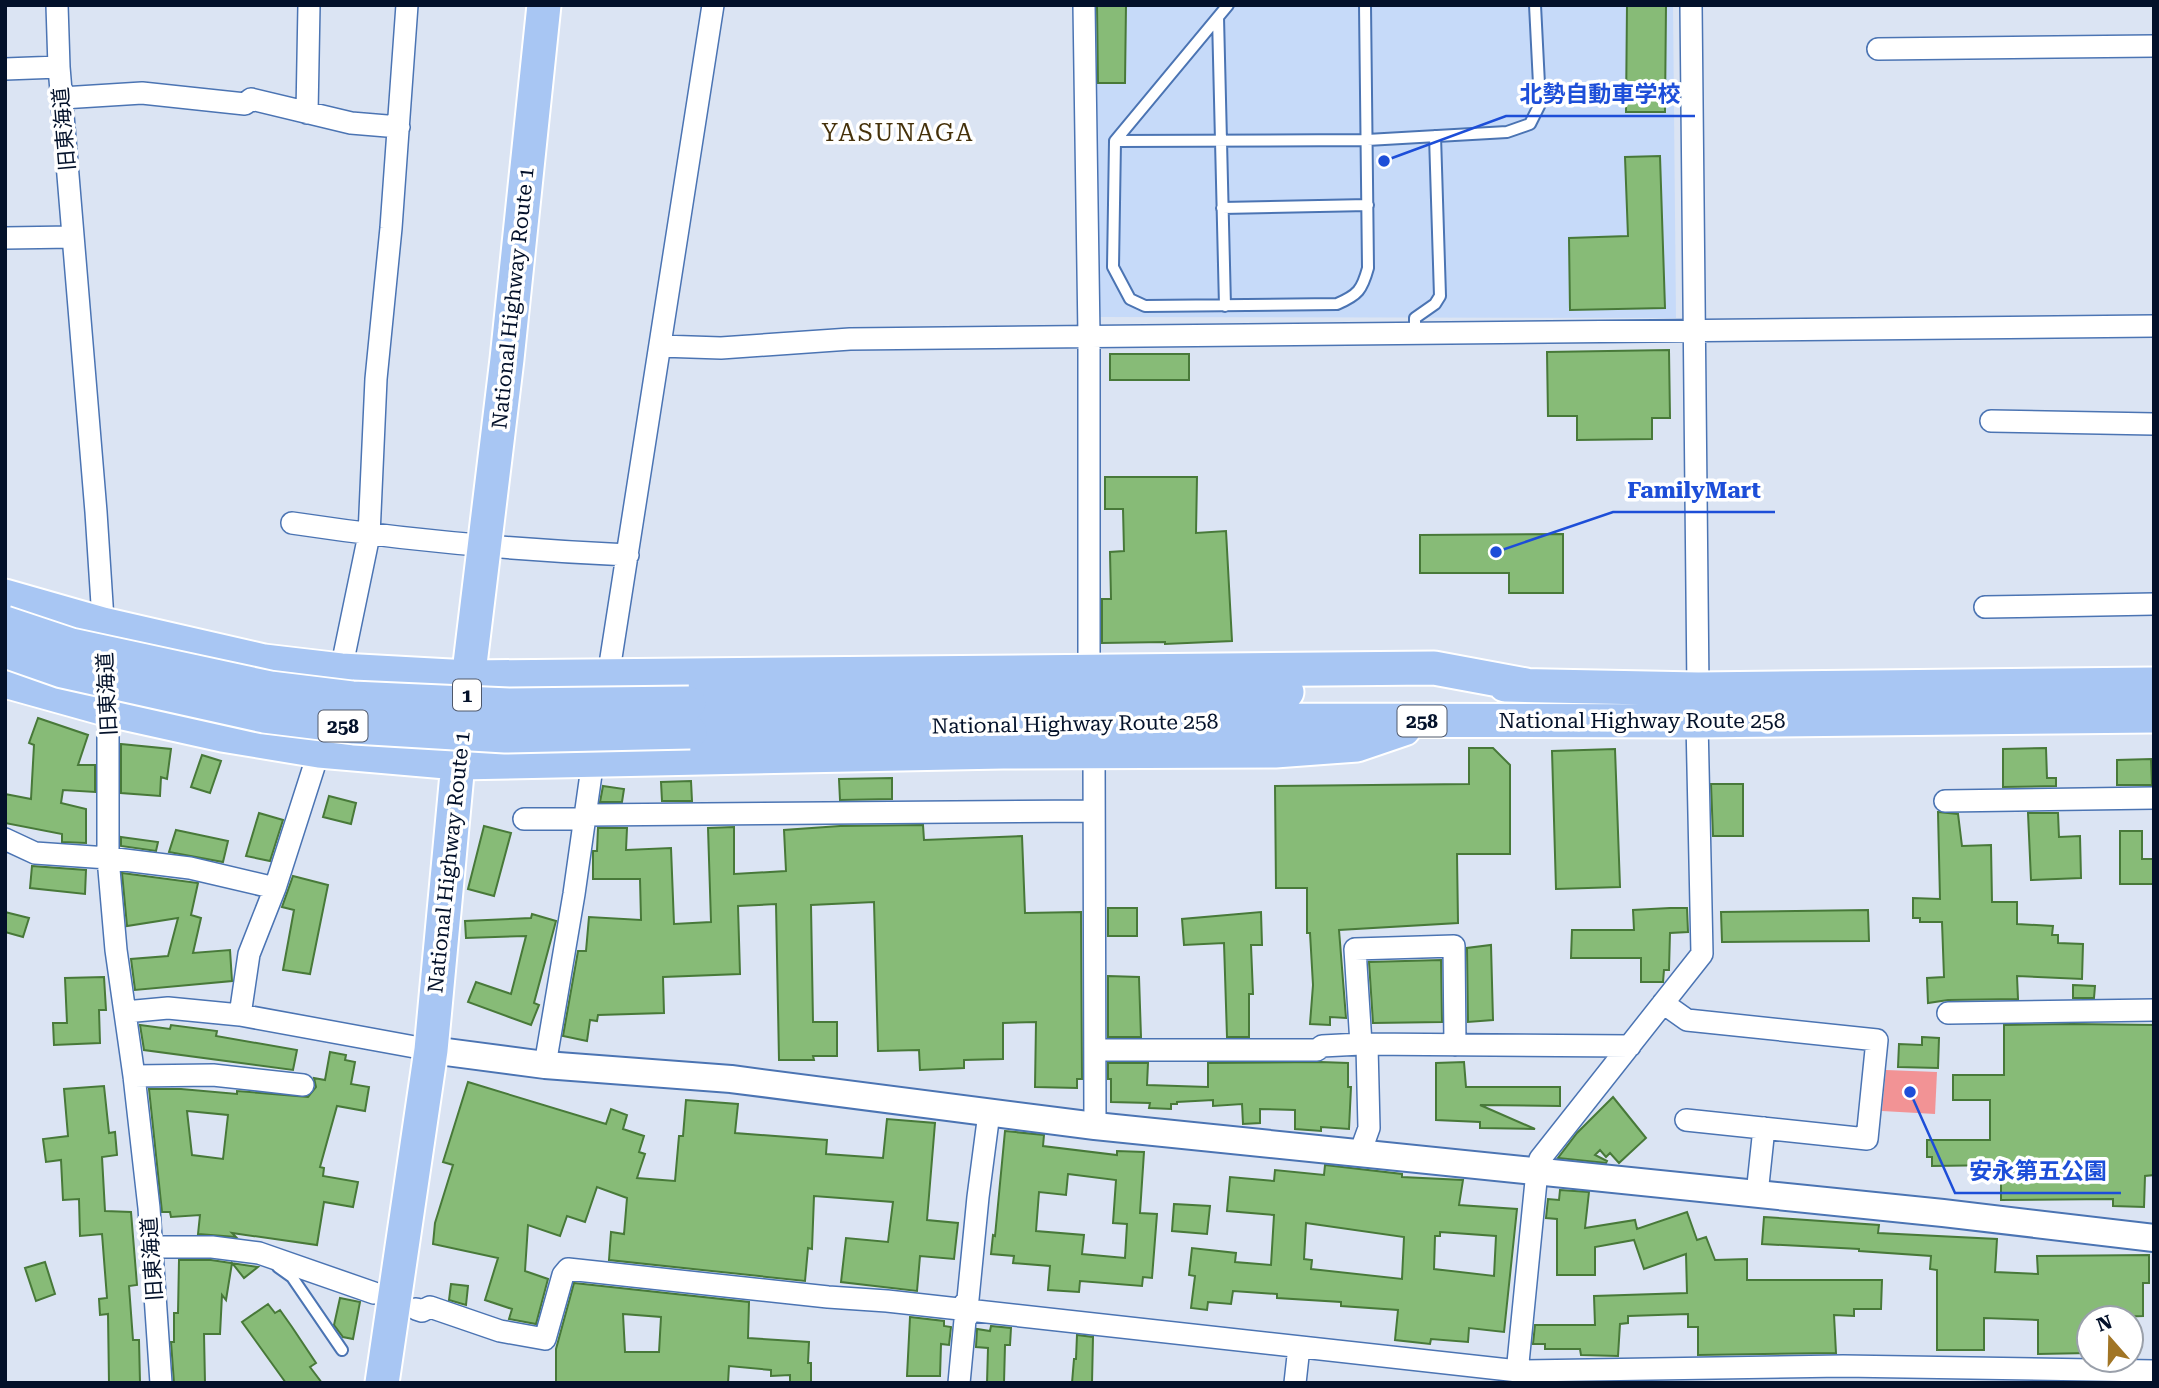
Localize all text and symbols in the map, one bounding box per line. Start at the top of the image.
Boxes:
callout: 北勢自動車学校 [1506,72,1695,116]
text: 北勢自動車学校 [1520,81,1681,108]
street label: 旧東海道 [48,86,80,172]
district label: YASUNAGA [821,119,975,147]
street label: National Highway Route 1 [487,166,539,430]
callout: FamilyMart [1613,468,1775,512]
text: FamilyMart [1627,477,1761,504]
street label: 旧東海道 [93,651,121,737]
road number: 1 [453,680,481,710]
road number: 258 [1398,706,1446,736]
street label: National Highway Route 258 [931,709,1219,739]
street label: National Highway Route 258 [1499,709,1785,733]
road number: 258 [318,710,368,741]
street label: National Highway Route 1 [423,730,475,994]
callout: 安永第五公園 [1955,1149,2121,1193]
text: 安永第五公園 [1969,1158,2107,1185]
street label: 旧東海道 [137,1216,167,1302]
north arrow [2075,1304,2145,1374]
text: N [2094,1310,2116,1337]

